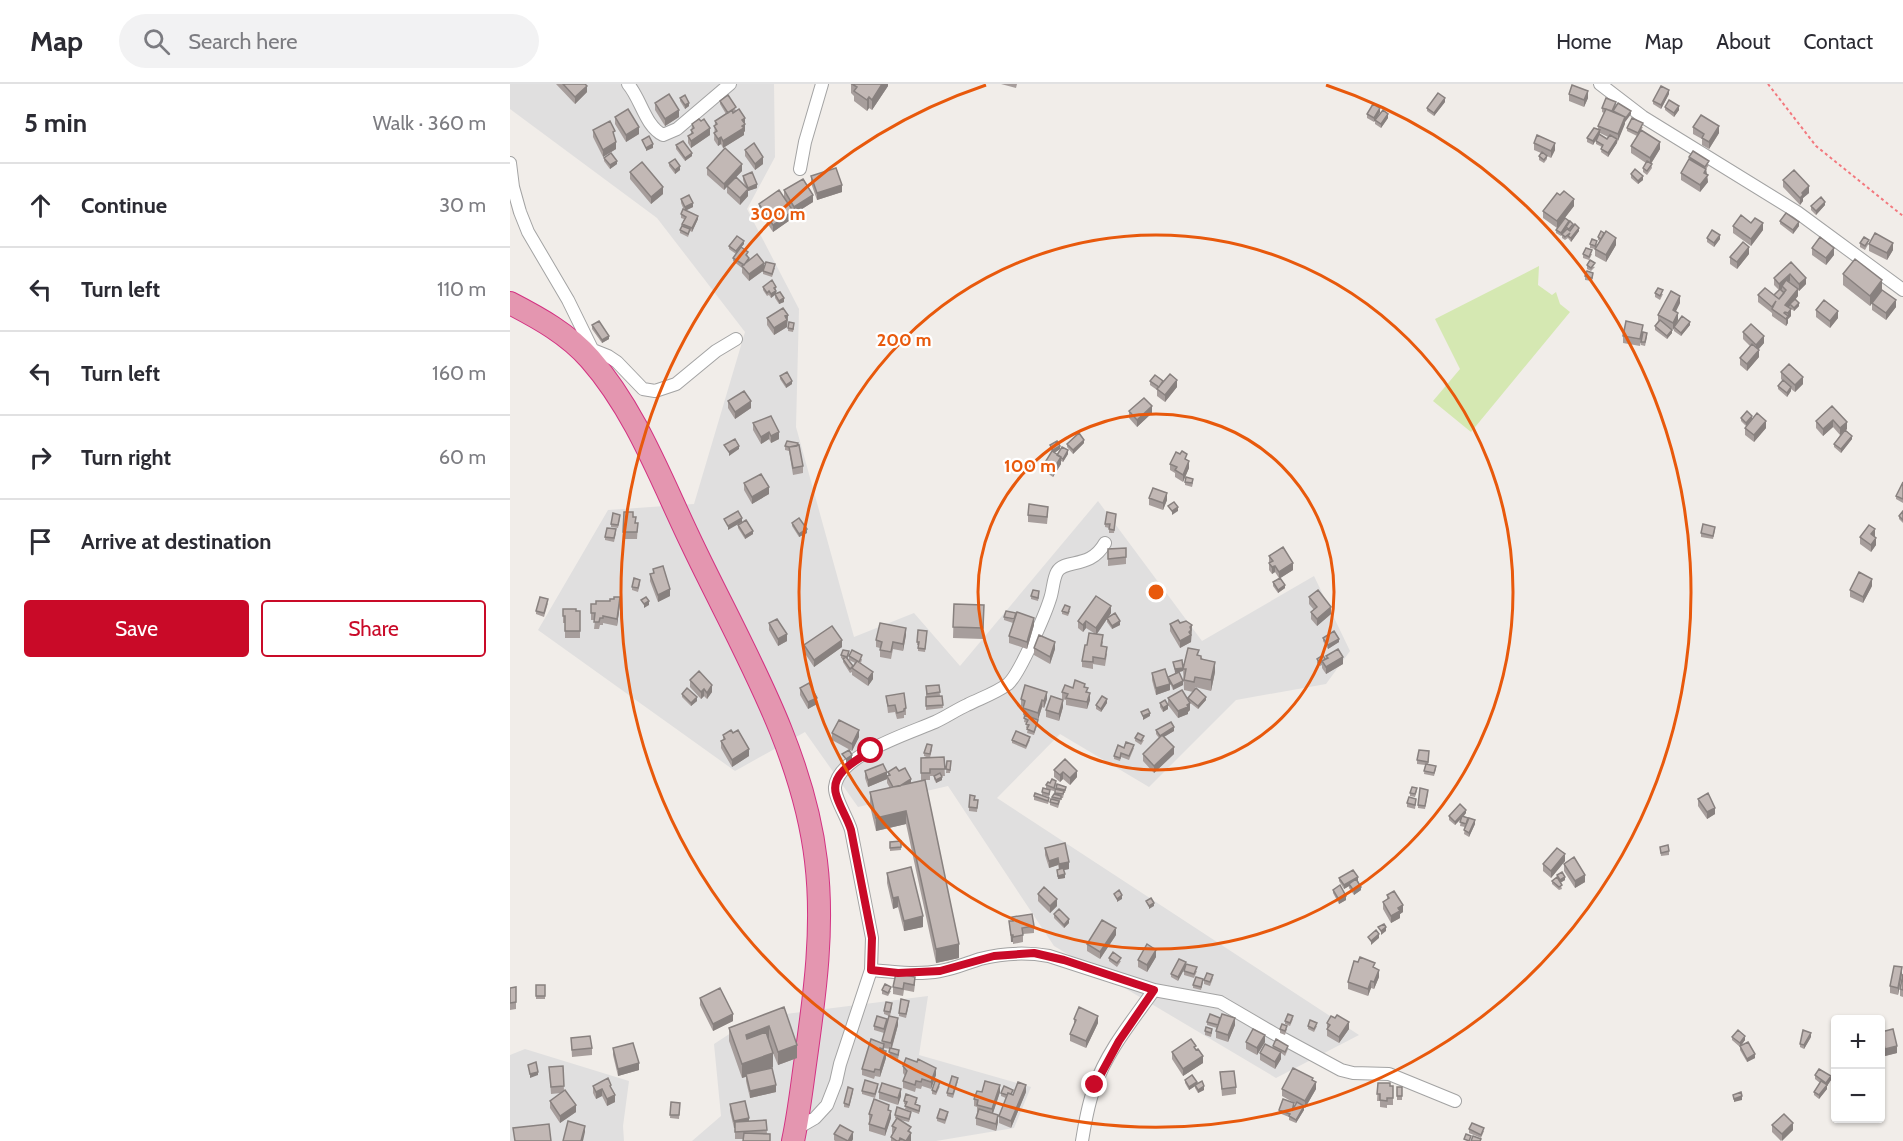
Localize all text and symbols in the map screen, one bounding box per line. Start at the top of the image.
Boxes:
search box [119,14,539,68]
text: Map [30,24,83,58]
icon: search [140,25,173,58]
text: Search here [188,28,297,55]
text: Home [1556,29,1612,54]
text: Map [1645,29,1683,54]
text: About [1716,29,1770,54]
text: Contact [1803,29,1873,54]
text: 5 min [24,107,87,139]
text: Walk · 360 m [373,111,486,135]
icon: ahead [24,189,57,222]
text: Continue [81,192,167,219]
text: 30 m [439,193,486,217]
text: 300 m [751,203,805,225]
icon: left [24,273,57,306]
text: Turn left [81,276,160,303]
text: 110 m [437,277,486,301]
text: 200 m [877,329,931,351]
icon: left [24,357,57,390]
text: Turn left [81,360,160,387]
text: 160 m [432,361,486,385]
icon: right [24,441,57,474]
text: Turn right [81,444,171,471]
text: 60 m [439,445,486,469]
text: 100 m [1004,455,1056,477]
icon: arrive [24,525,57,558]
text: Arrive at destination [81,528,271,555]
centre of rings [1146,582,1166,602]
button: Save [24,600,249,657]
button: Share [261,600,486,657]
route start [857,737,883,763]
map controls [1831,1015,1885,1123]
button: + [1831,1015,1885,1069]
button: − [1831,1069,1885,1123]
route end [1081,1071,1107,1097]

